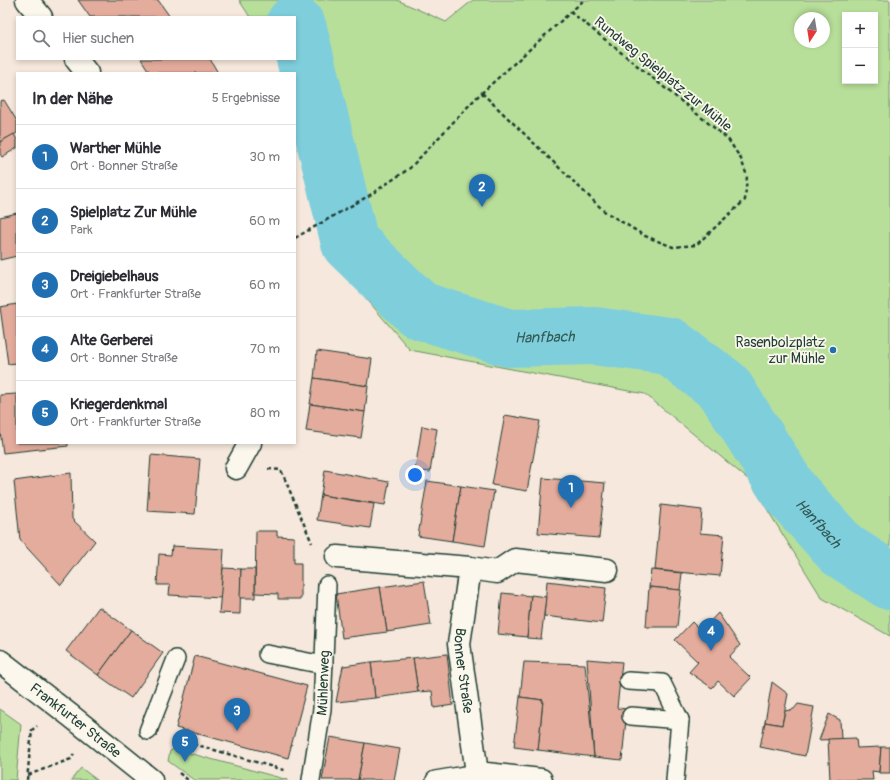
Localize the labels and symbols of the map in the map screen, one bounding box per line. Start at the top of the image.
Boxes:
north arrow [794,12,830,48]
street label: Rundweg Spielplatz zur Mühle [591,13,735,135]
pin: 2 [469,174,495,207]
water label: Hanfbach [514,327,575,347]
place label: Rasenbolzplatz zur Mühle [736,334,825,367]
marker: Rasenbolzplatz zur Mühle [828,345,838,355]
your location [405,465,425,485]
pin: 1 [558,475,584,508]
water label: Hanfbach [791,495,846,553]
pin: 4 [698,618,724,651]
street label: Bonner Straße [450,627,477,714]
street label: Mühlenweg [313,650,333,717]
street label: Frankfurter Straße [27,679,125,761]
pin: 3 [224,698,250,731]
pin: 5 [172,729,198,762]

